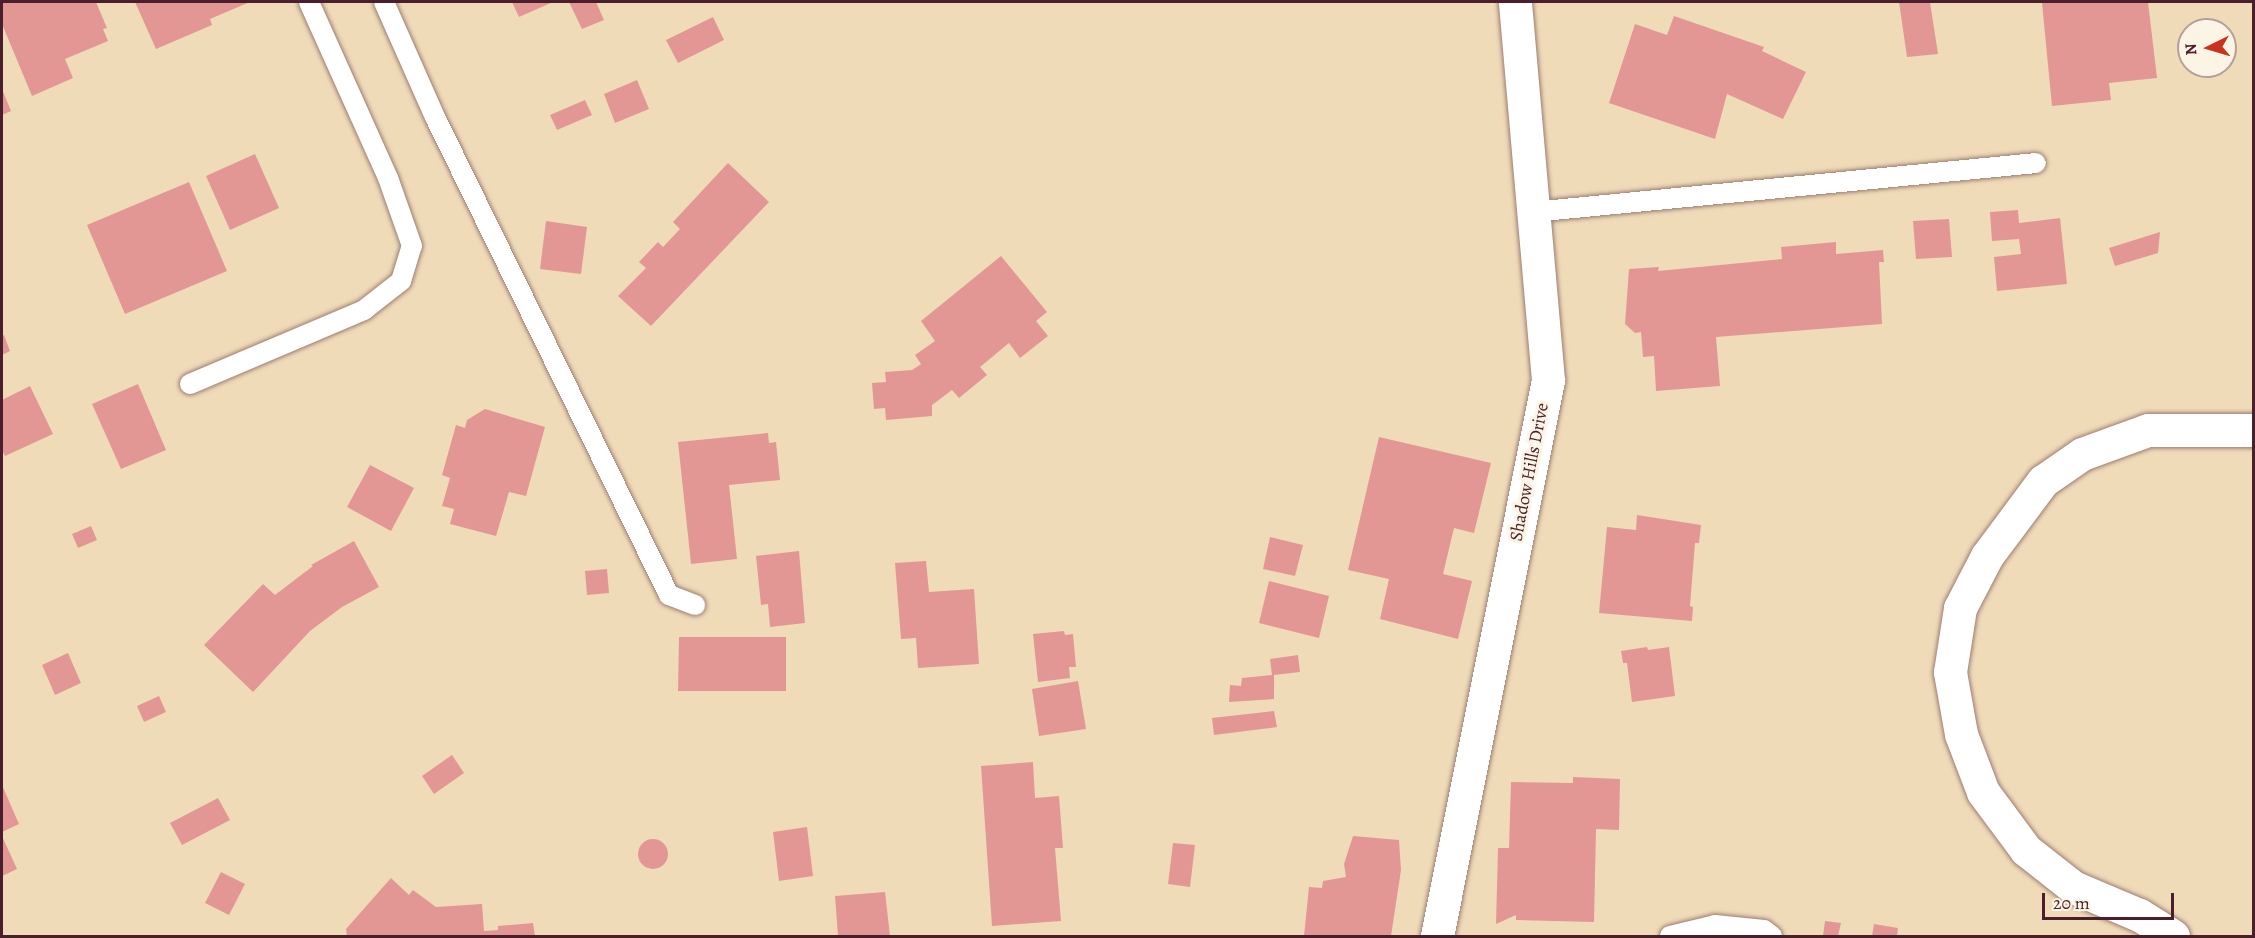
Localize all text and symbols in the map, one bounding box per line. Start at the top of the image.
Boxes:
north arrow [2177,18,2237,78]
text: N [2180,43,2203,56]
street label: Shadow Hills Drive [1505,401,1553,543]
scale bar [2045,881,2177,919]
text: 20 m [2053,891,2090,915]

